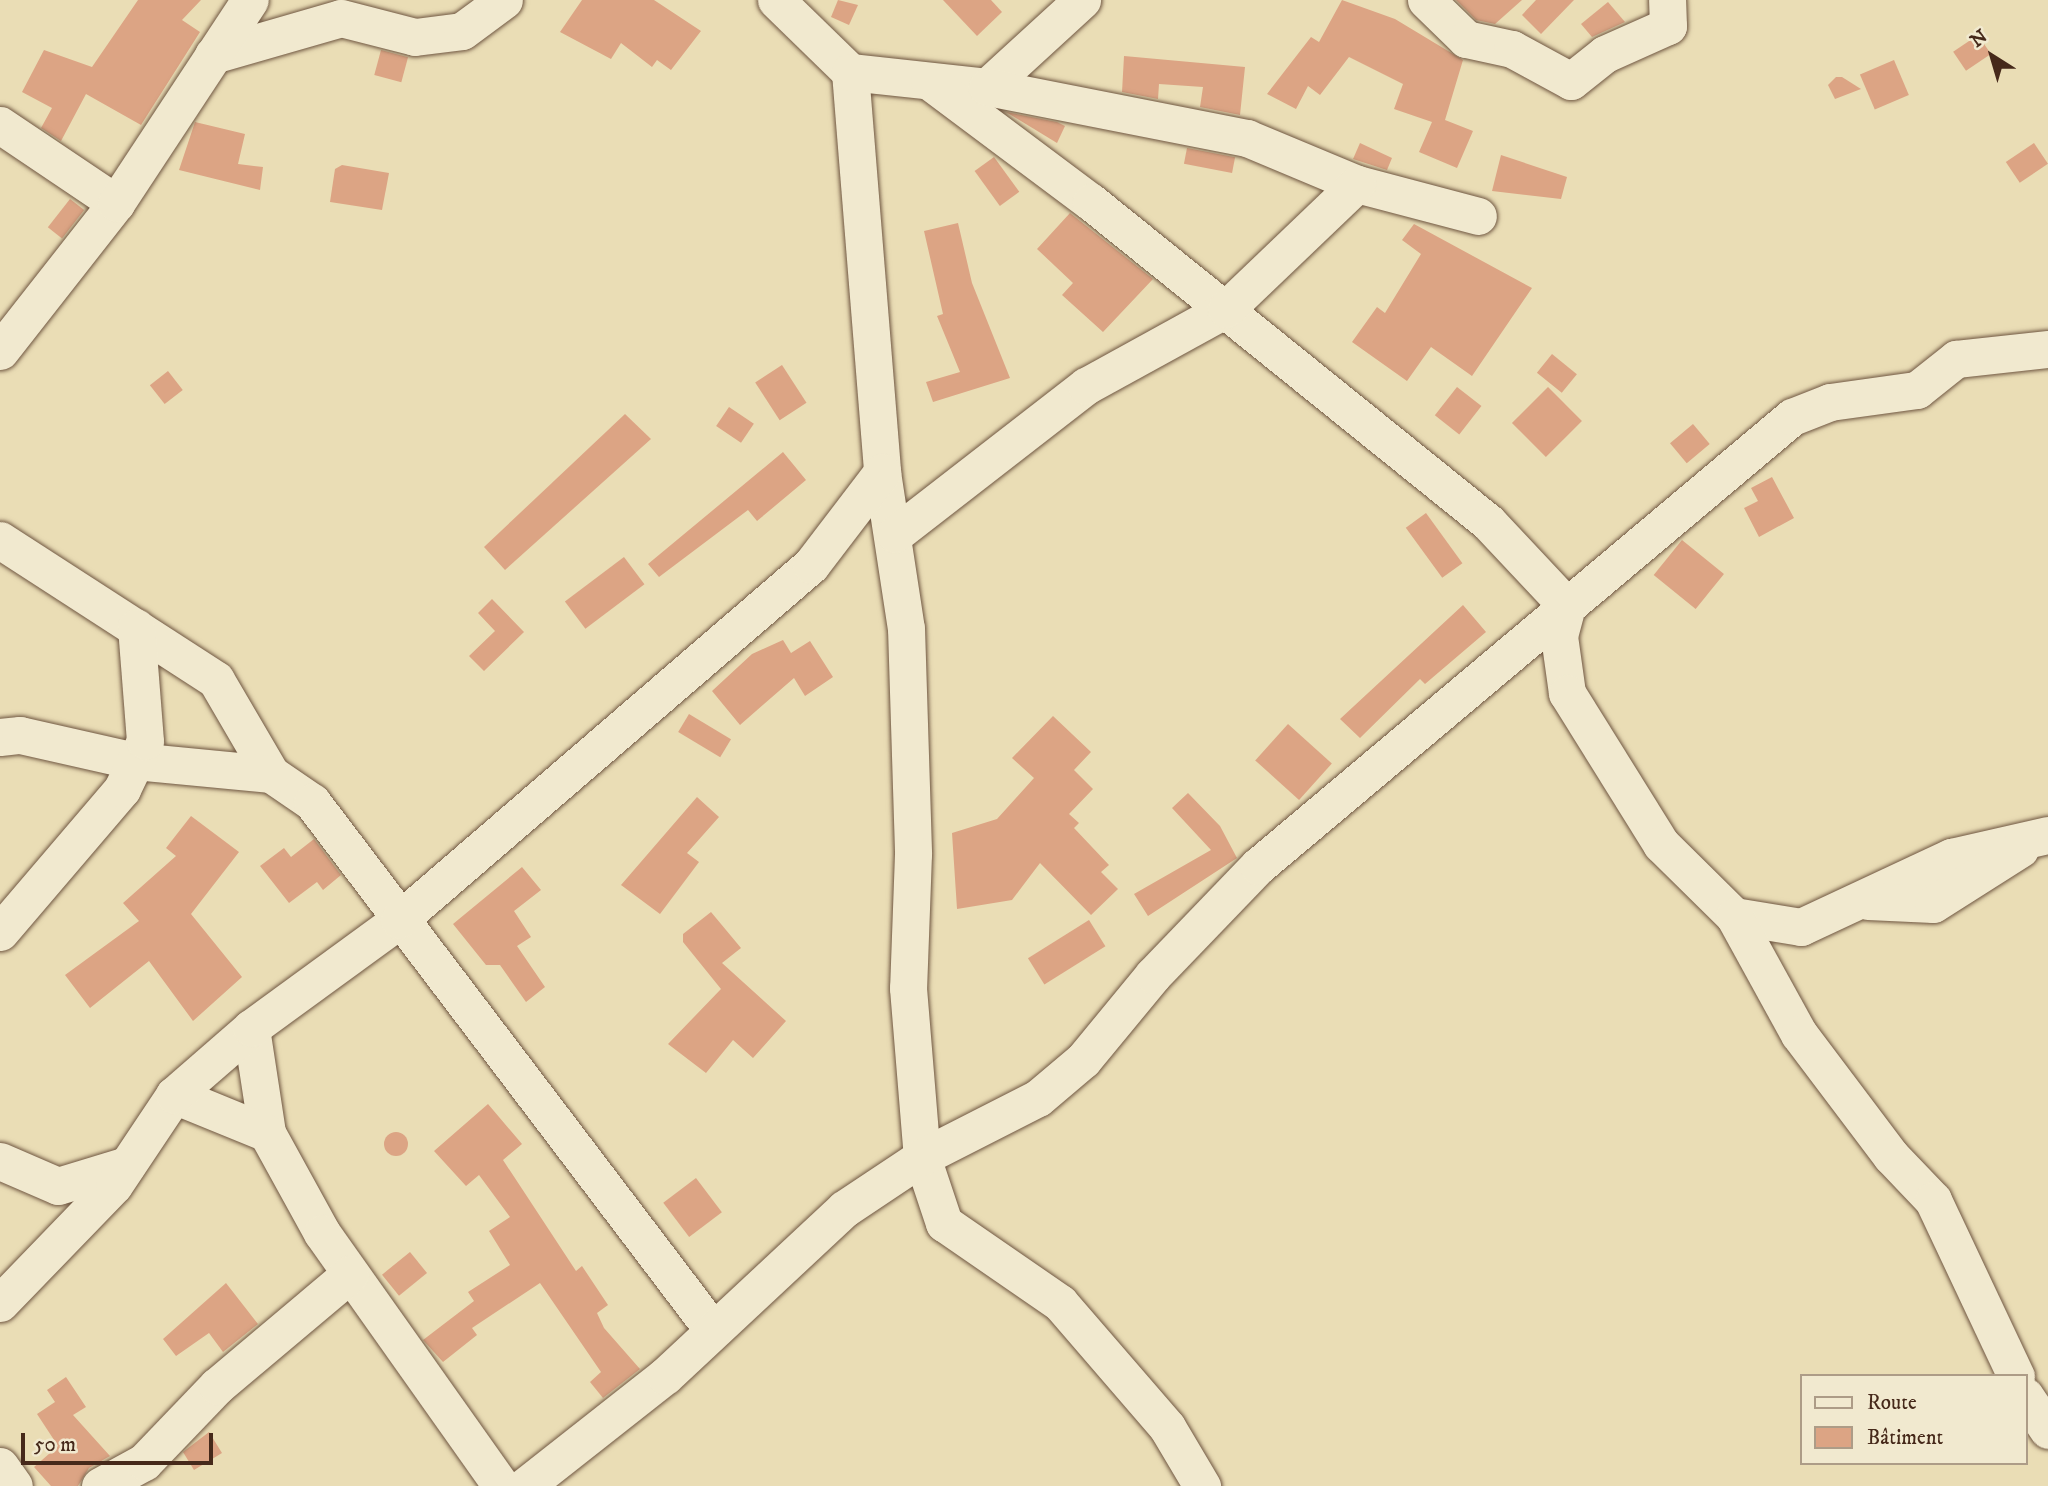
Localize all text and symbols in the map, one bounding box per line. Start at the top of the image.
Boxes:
north arrow [1957,21,2027,91]
text: N [1966,25,1992,53]
legend [1800,1374,2027,1465]
text: Route [1867,1390,1917,1416]
scale bar [24,1420,217,1464]
text: Bâtiment [1867,1425,1943,1451]
text: 50 m [34,1432,76,1458]

